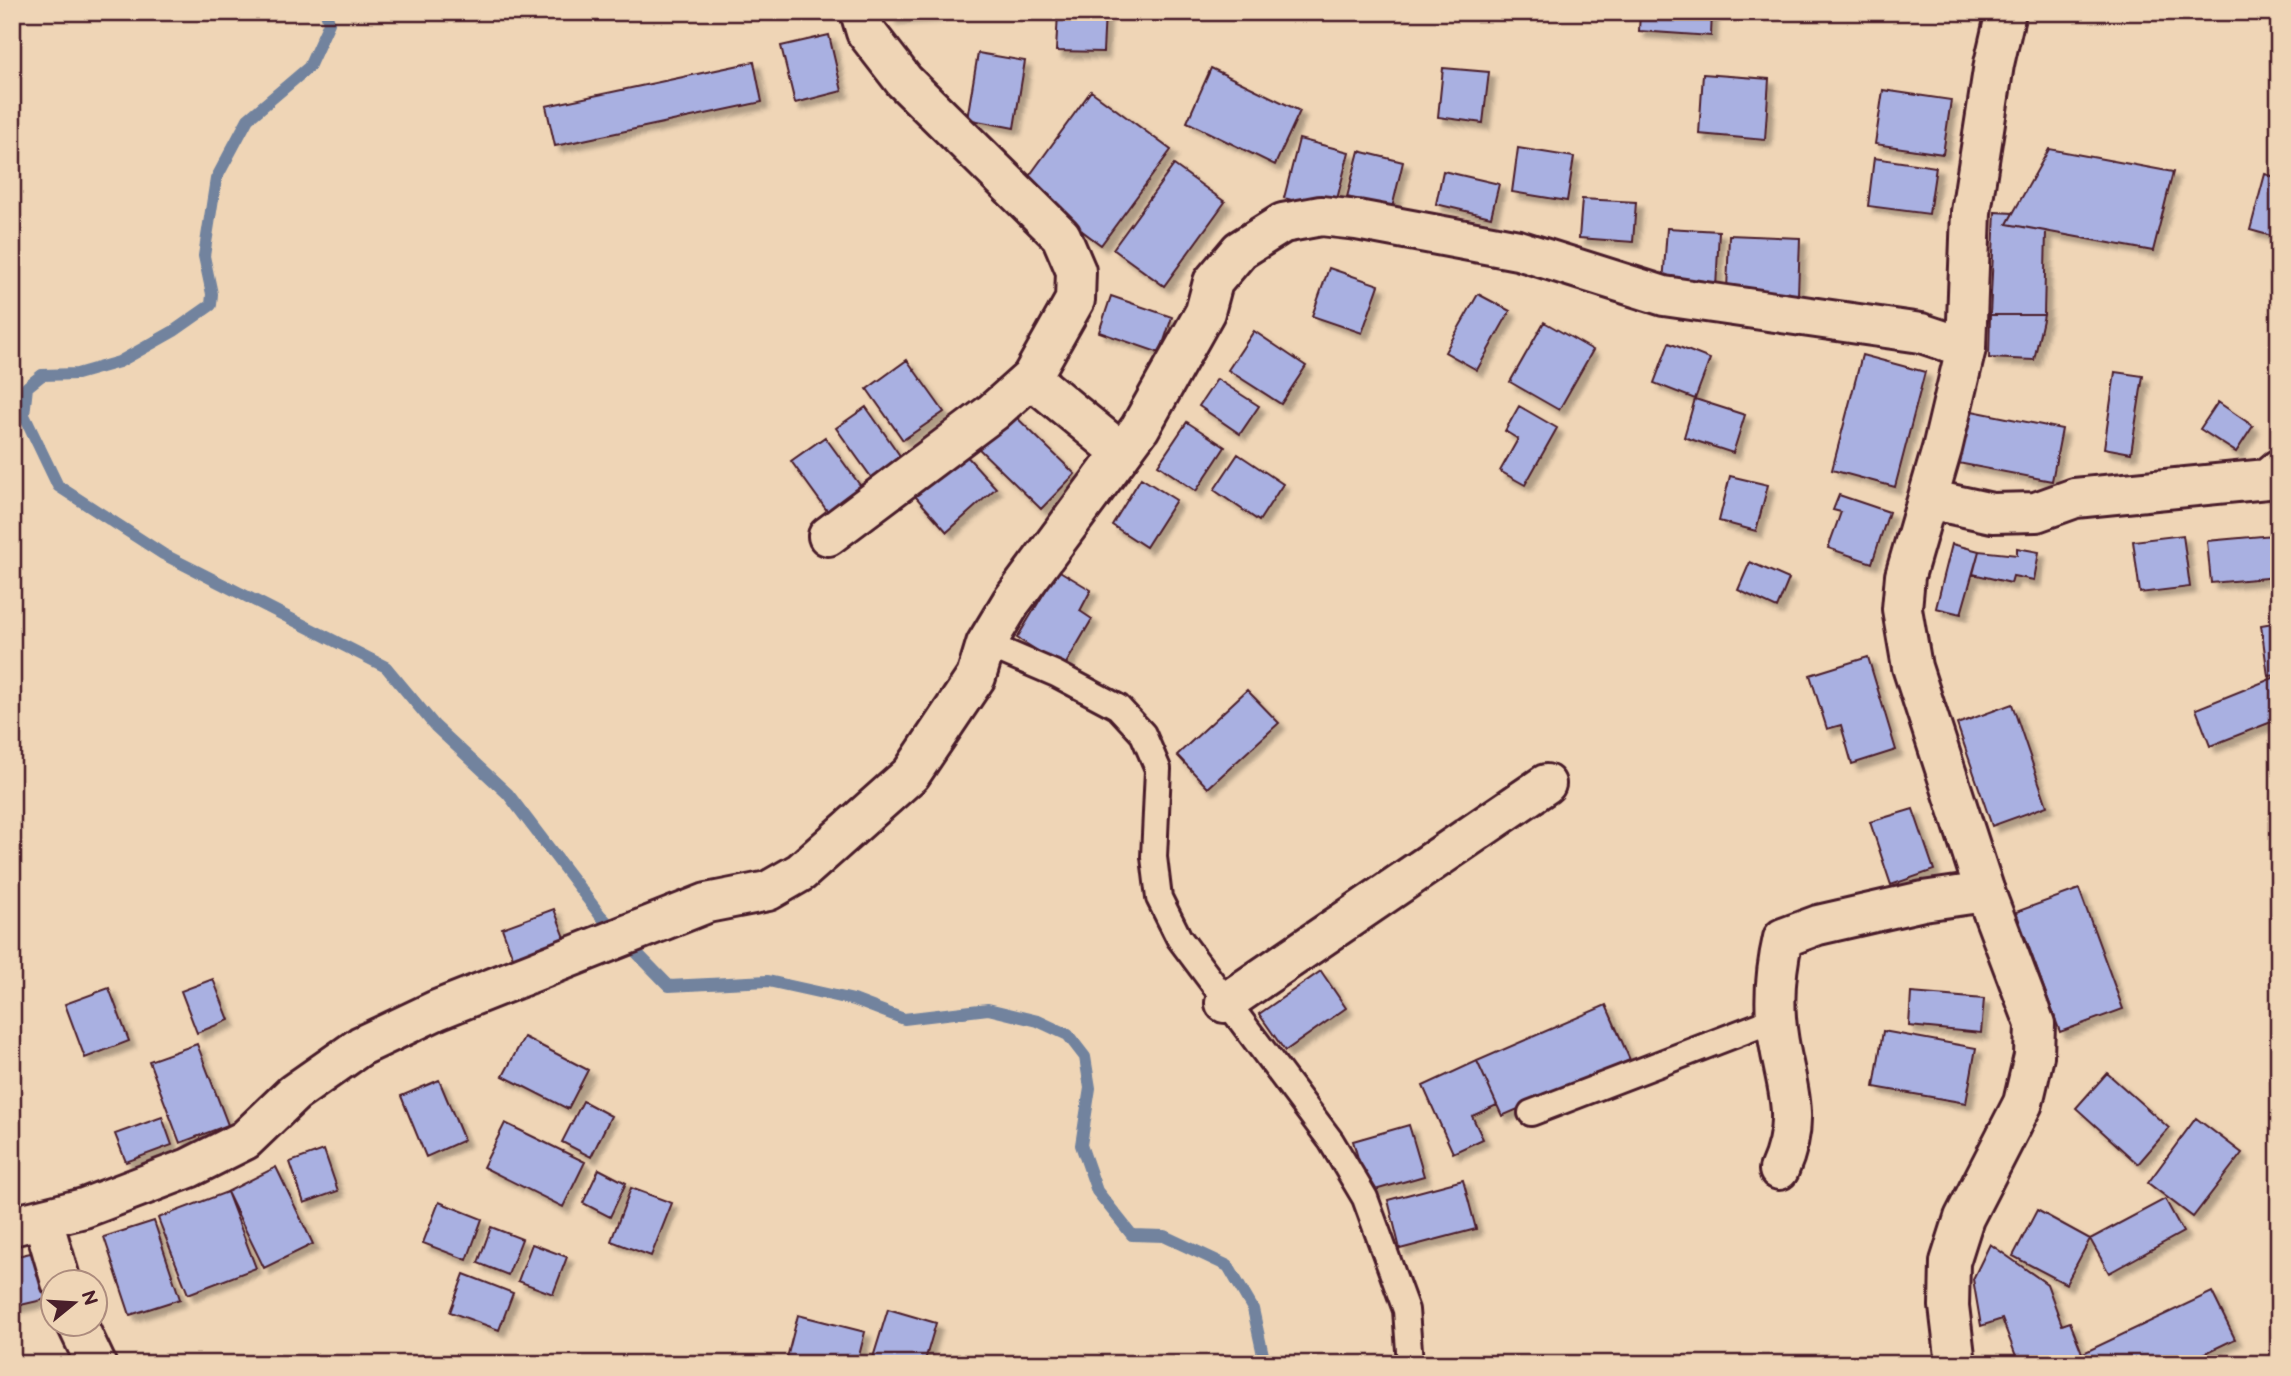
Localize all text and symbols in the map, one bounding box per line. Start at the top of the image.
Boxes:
north arrow [38,1268,108,1338]
text: N [76,1288,102,1309]

